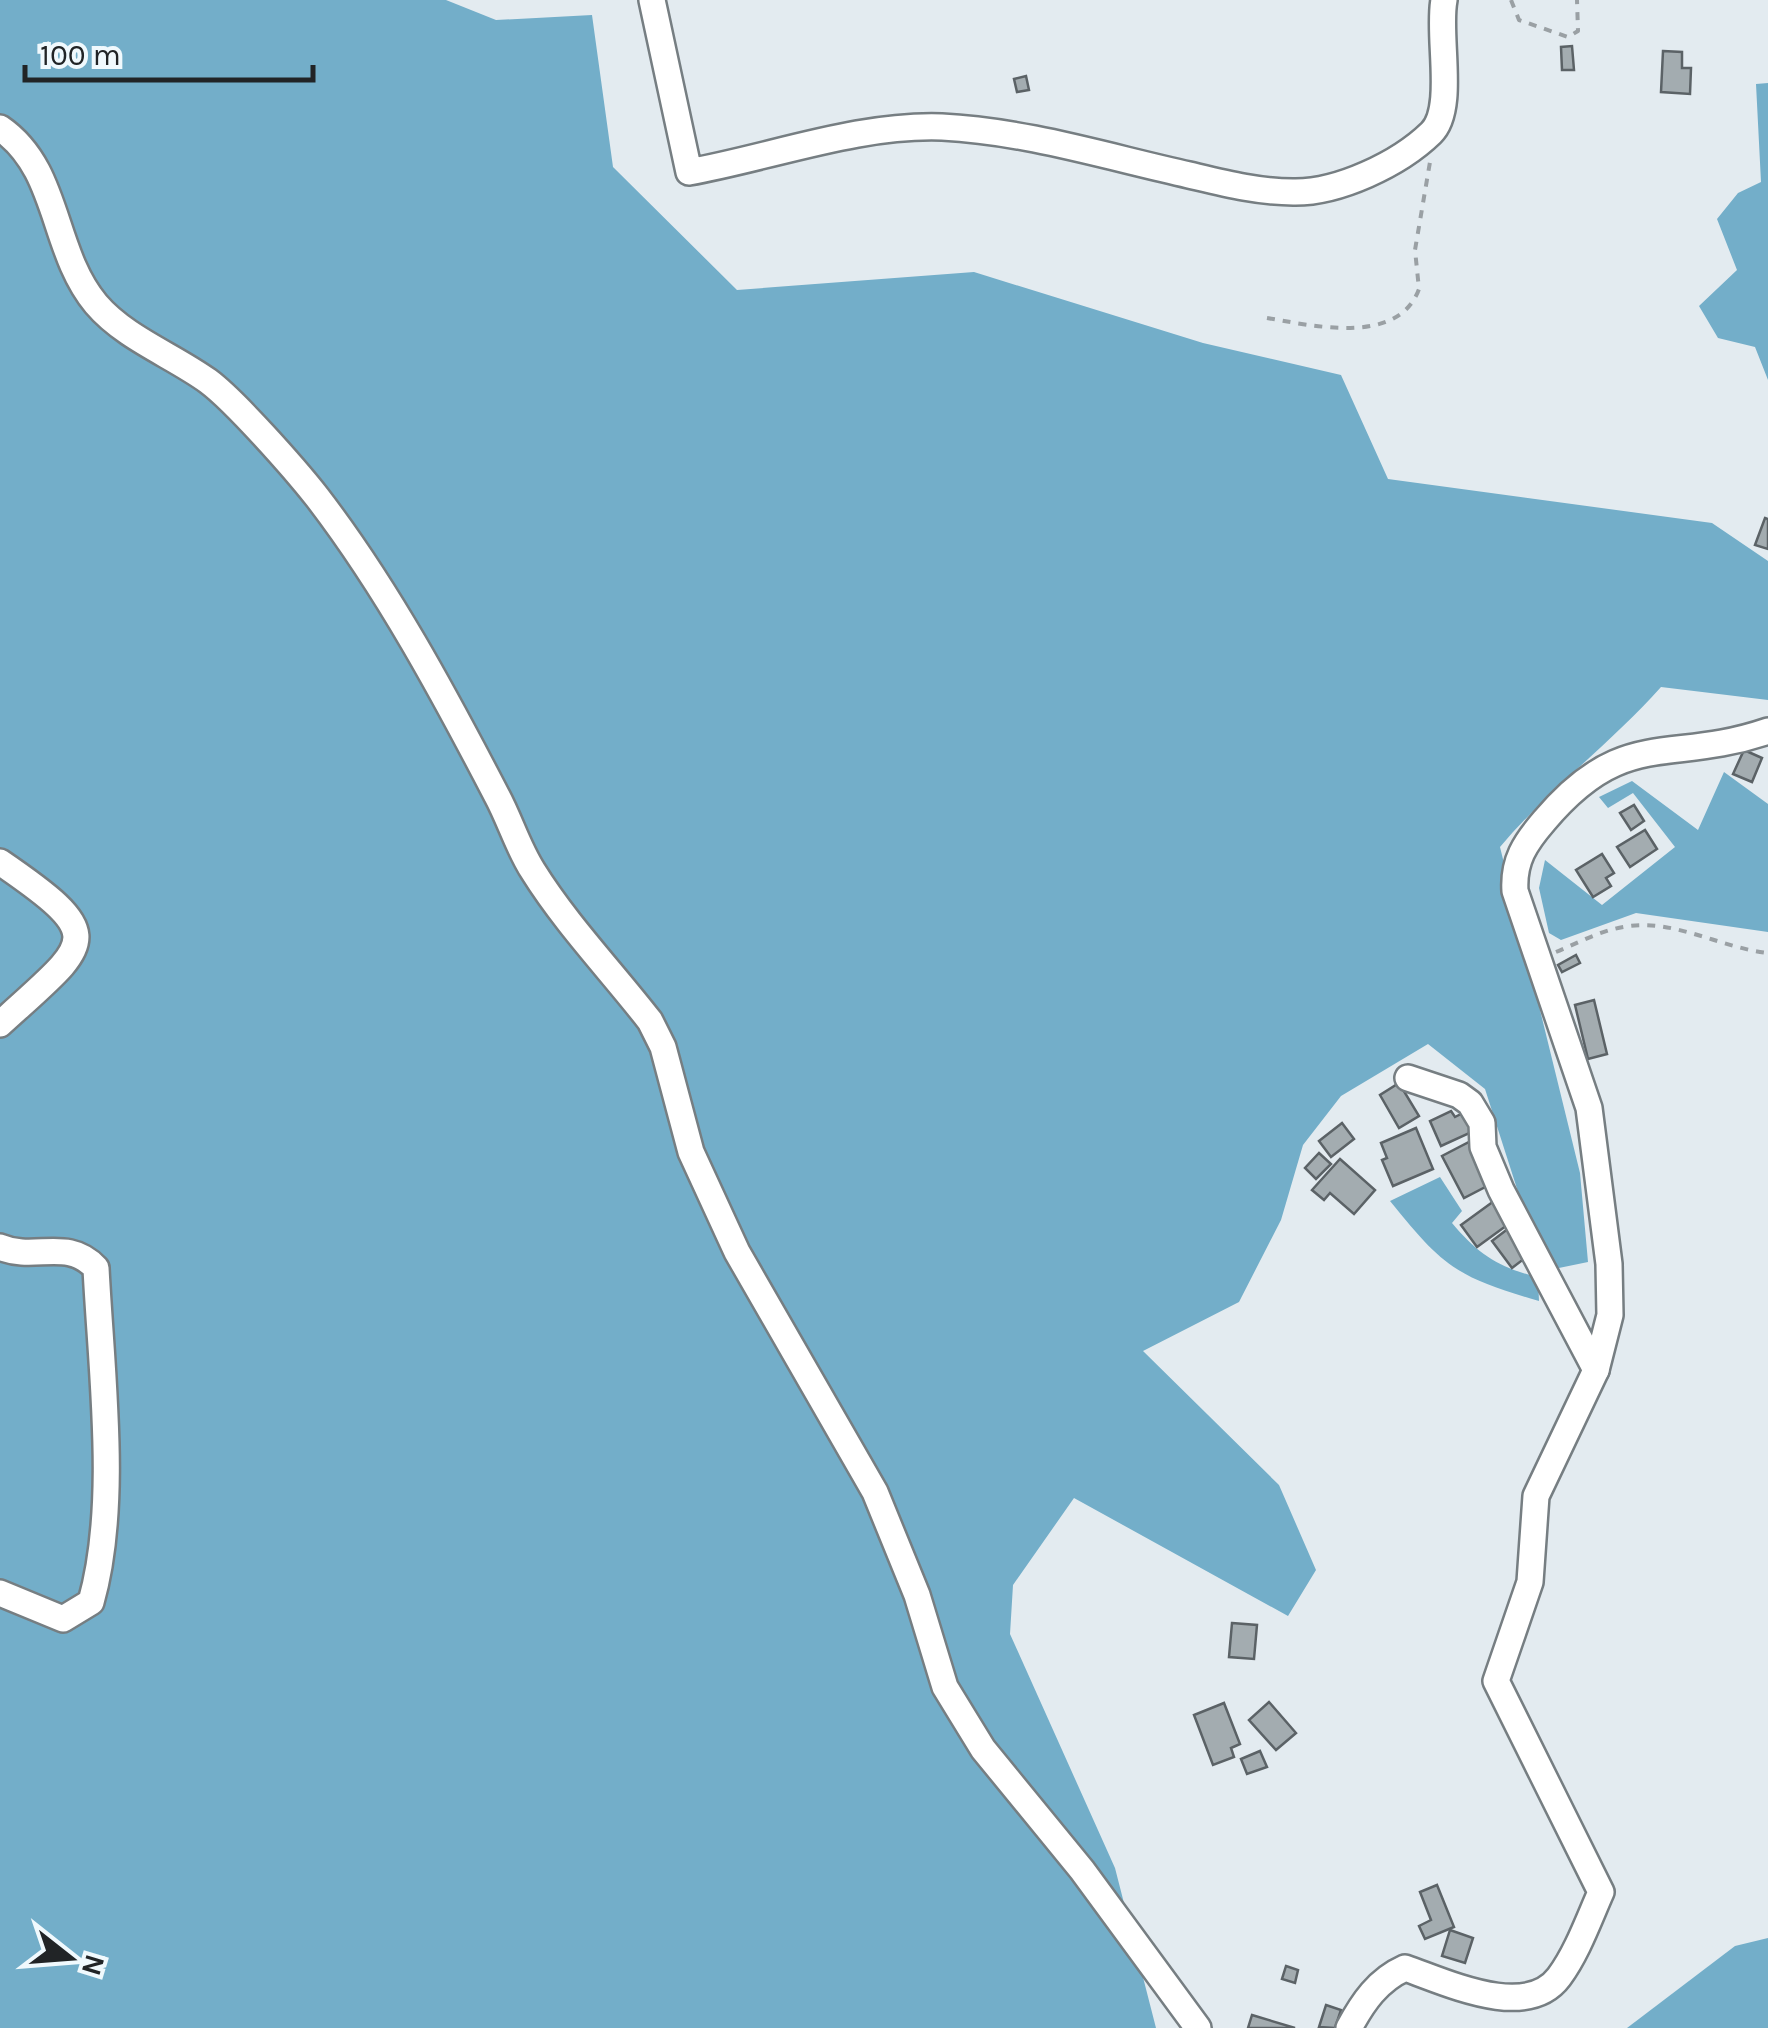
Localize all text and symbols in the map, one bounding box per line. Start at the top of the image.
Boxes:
scale bar [25,20,312,82]
text: 100 m [40,37,121,73]
north arrow [20,1908,120,2008]
text: N [75,1951,112,1980]

